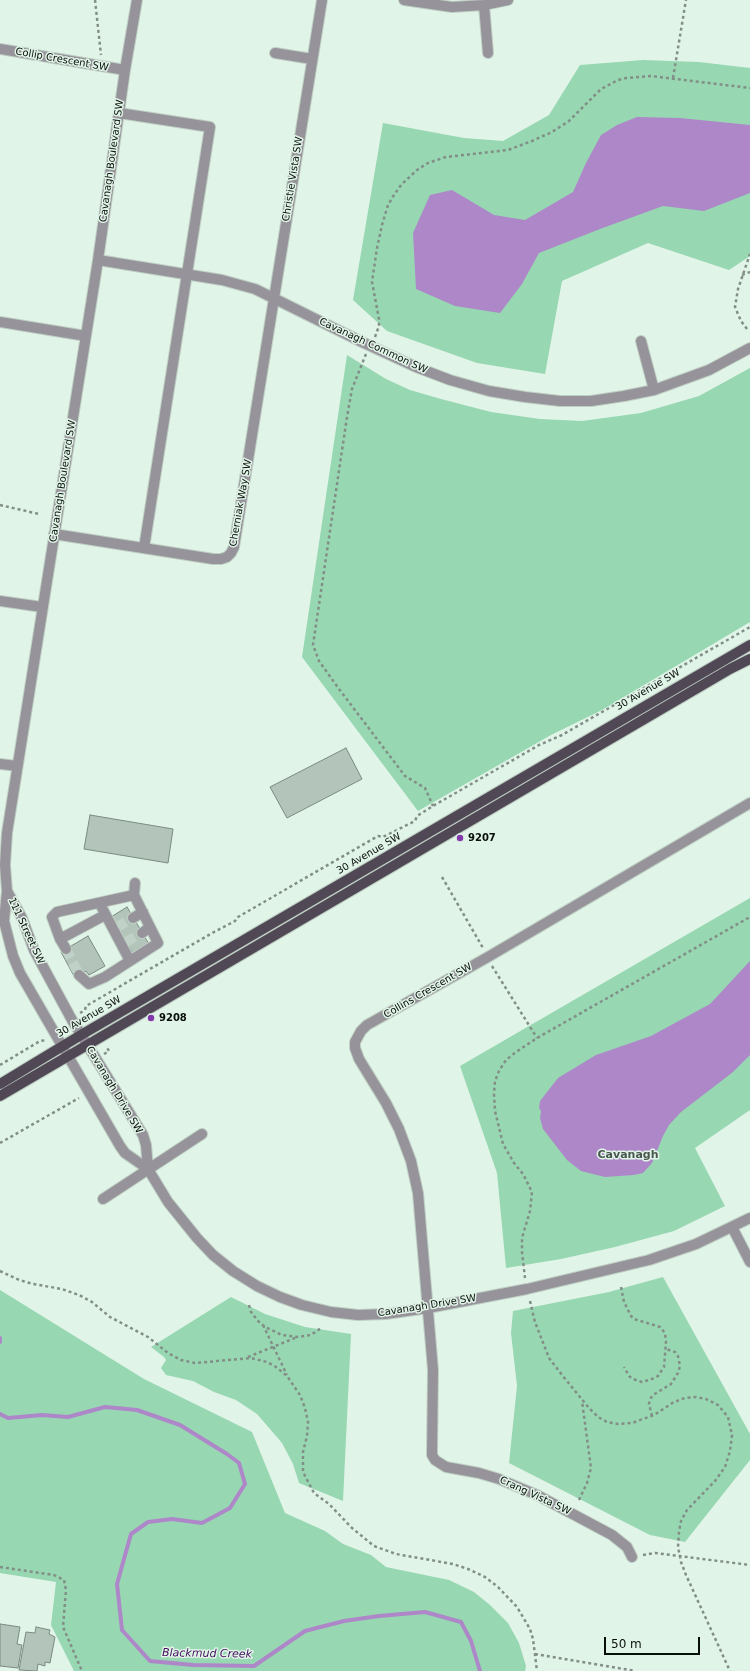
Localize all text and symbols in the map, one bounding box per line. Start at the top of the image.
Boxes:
street label: Collip Crescent SW [14,46,110,74]
street label: Cavanagh Boulevard SW [97,99,127,223]
street label: Christie Vista SW [280,136,306,222]
street label: Cavanagh Common SW [317,316,429,376]
street label: Cavanagh Boulevard SW [47,419,79,543]
street label: Cherniak Way SW [227,458,255,548]
street label: 30 Avenue SW [614,667,682,713]
street label: 30 Avenue SW [335,831,403,877]
place label: 9207 [468,832,496,844]
marker: 9207 [455,833,465,843]
street label: 111 Street SW [5,896,47,966]
street label: Collins Crescent SW [382,961,474,1021]
street label: 30 Avenue SW [55,994,123,1040]
place label: 9208 [159,1012,187,1024]
marker: 9208 [146,1013,156,1023]
street label: Cavanagh Drive SW [83,1044,145,1136]
district label: Cavanagh [597,1148,659,1162]
street label: Cavanagh Drive SW [377,1292,477,1320]
street label: Crang Vista SW [497,1474,573,1518]
scale bar [606,1629,702,1655]
text: 50 m [611,1637,642,1651]
water label: Blackmud Creek [162,1647,252,1661]

